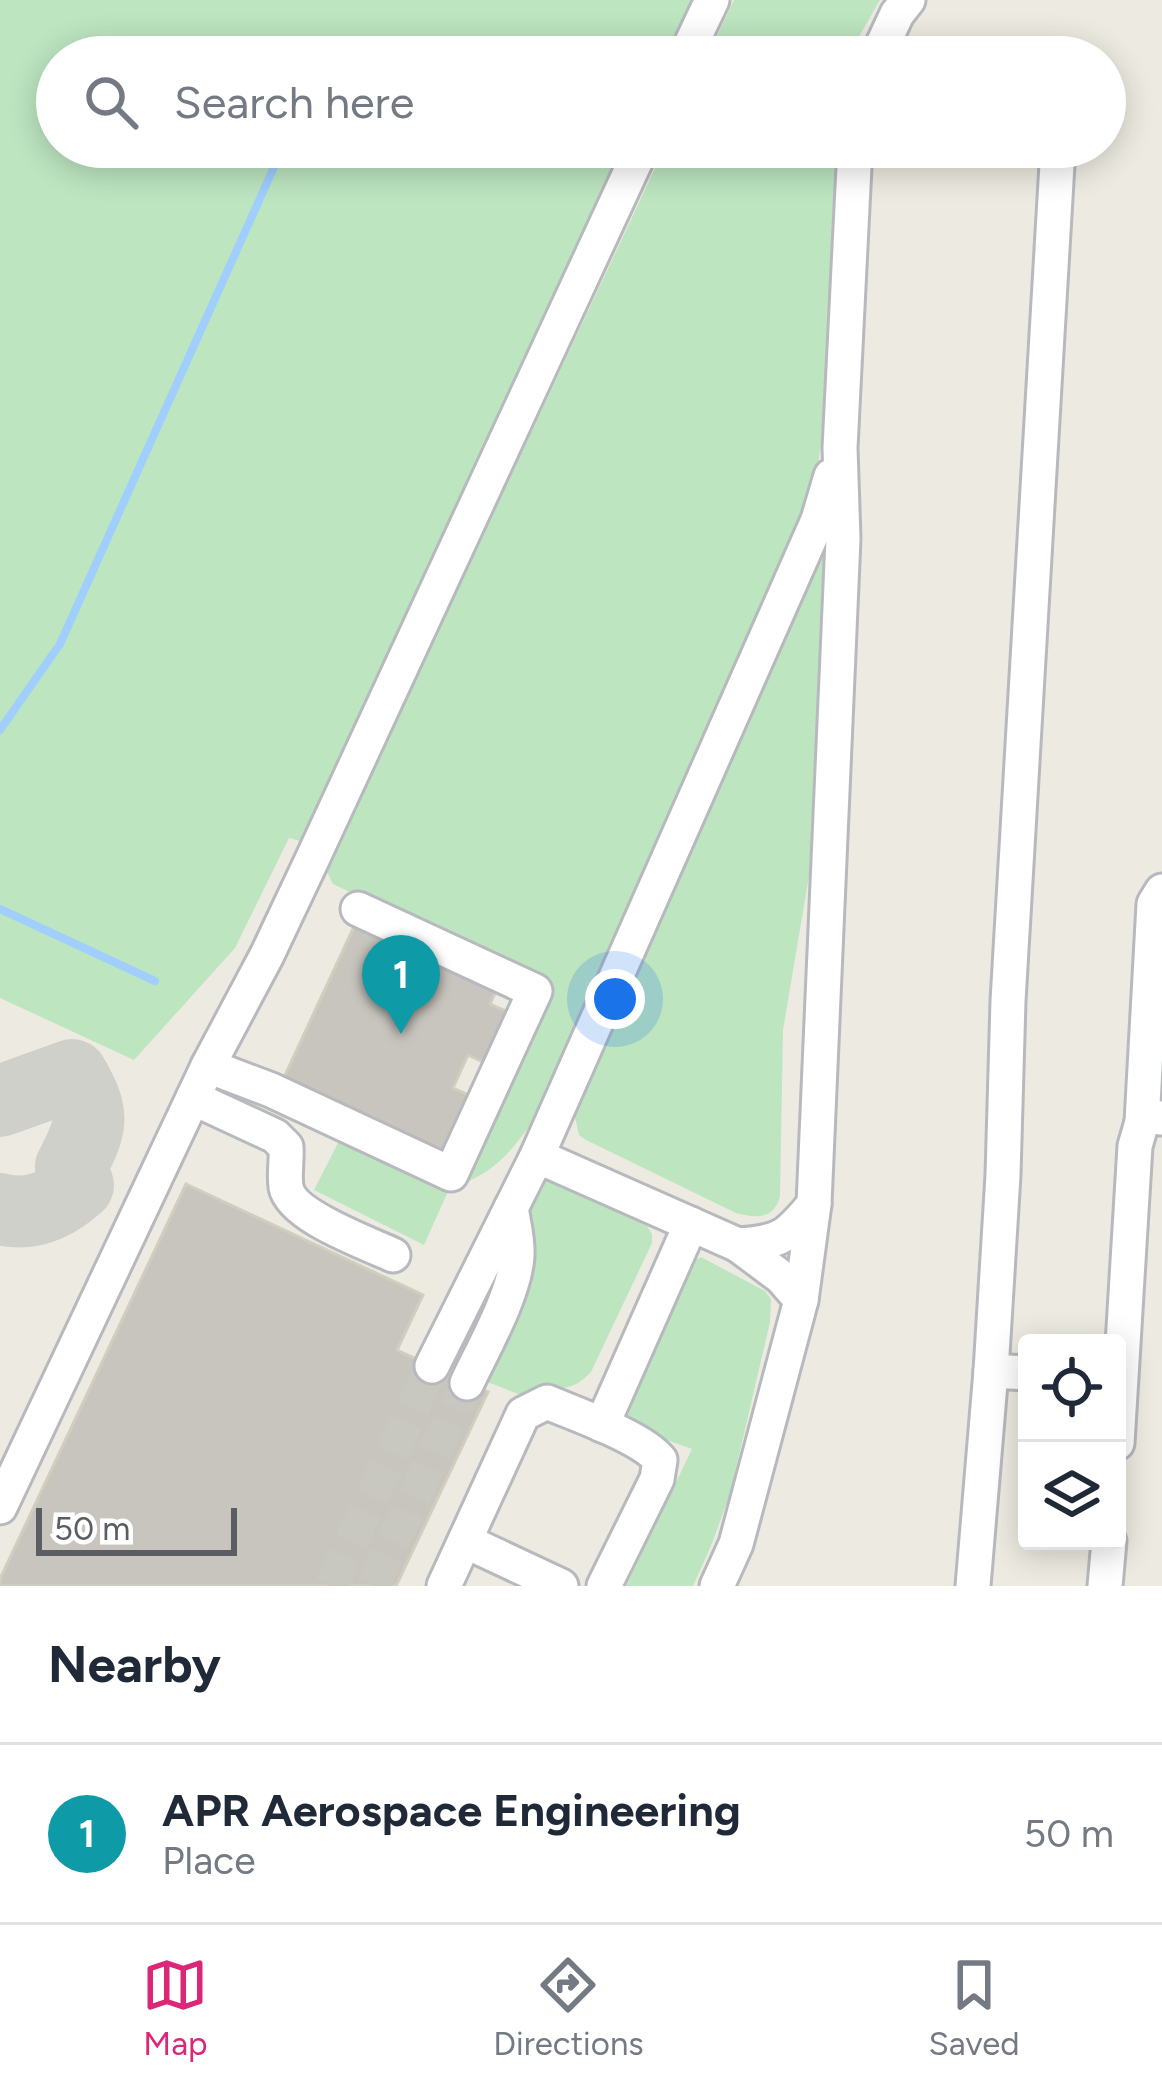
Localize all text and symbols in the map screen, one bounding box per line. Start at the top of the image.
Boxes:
search box [36,36,1126,168]
icon: search [78,69,144,135]
text: Search here [174,75,414,129]
pin: 1 [362,935,440,1034]
your location [585,969,645,1029]
map controls [1018,1334,1126,1550]
button: locate [1018,1334,1126,1442]
button: layers [1018,1442,1126,1550]
scale bar [36,1502,237,1555]
text: 50 m [54,1509,130,1548]
text: Nearby [48,1634,221,1695]
text: APR Aerospace Engineering [162,1783,741,1837]
text: 1 [79,1810,95,1857]
text: 50 m [1024,1810,1114,1857]
text: Place [162,1837,255,1884]
tab: Map [142,1952,208,2063]
tab: Directions [493,1952,644,2063]
tab: Saved [929,1952,1020,2063]

